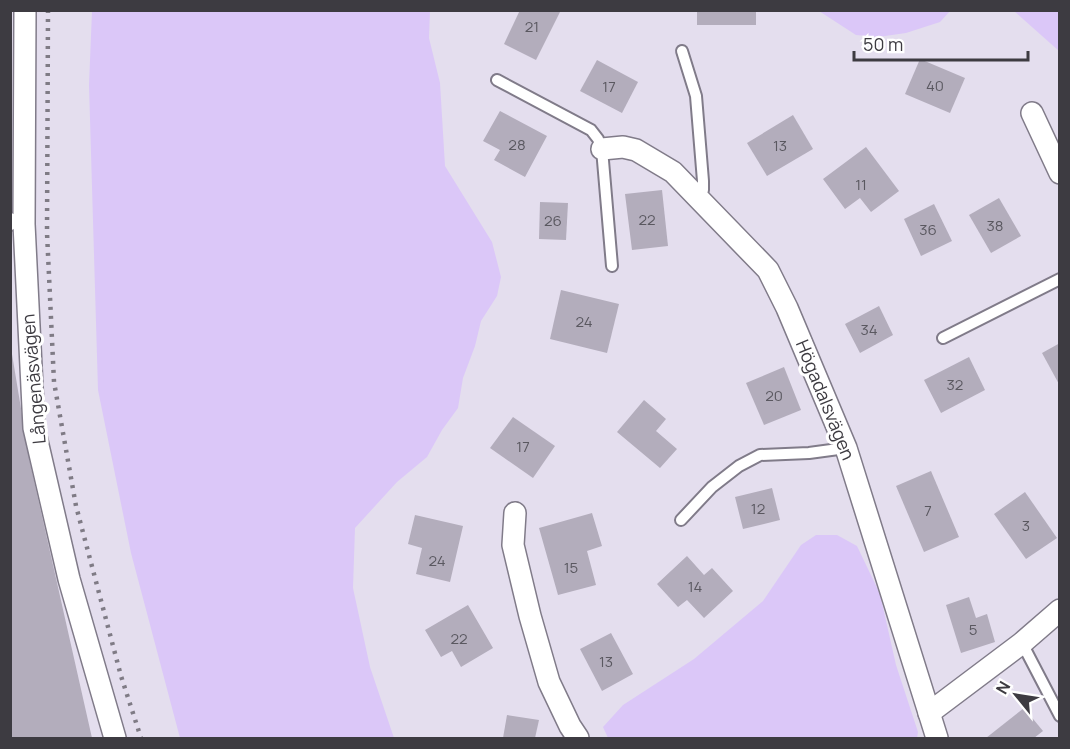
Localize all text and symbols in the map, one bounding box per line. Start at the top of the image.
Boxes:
house number: 21 [525,16,539,37]
scale bar [854,24,1028,62]
text: 50 m [863,32,903,56]
house number: 40 [926,75,944,96]
house number: 17 [602,76,616,97]
house number: 28 [508,134,526,155]
house number: 13 [773,135,787,156]
house number: 11 [855,174,867,195]
house number: 22 [638,209,656,230]
house number: 26 [544,210,562,231]
house number: 38 [986,215,1004,236]
house number: 36 [919,219,937,240]
house number: 24 [575,311,593,332]
street label: Långenäsvägen [15,313,51,445]
house number: 34 [860,319,878,340]
street label: Högadalsvägen [791,336,861,463]
house number: 32 [947,374,963,395]
house number: 20 [765,385,783,406]
house number: 17 [516,436,530,457]
house number: 12 [751,498,765,519]
house number: 7 [924,500,932,521]
house number: 3 [1022,515,1030,536]
house number: 24 [428,550,446,571]
house number: 15 [564,557,578,578]
house number: 14 [688,576,702,597]
house number: 5 [969,619,977,640]
house number: 22 [450,628,468,649]
house number: 13 [599,651,613,672]
north arrow [986,665,1046,725]
text: N [991,677,1015,698]

